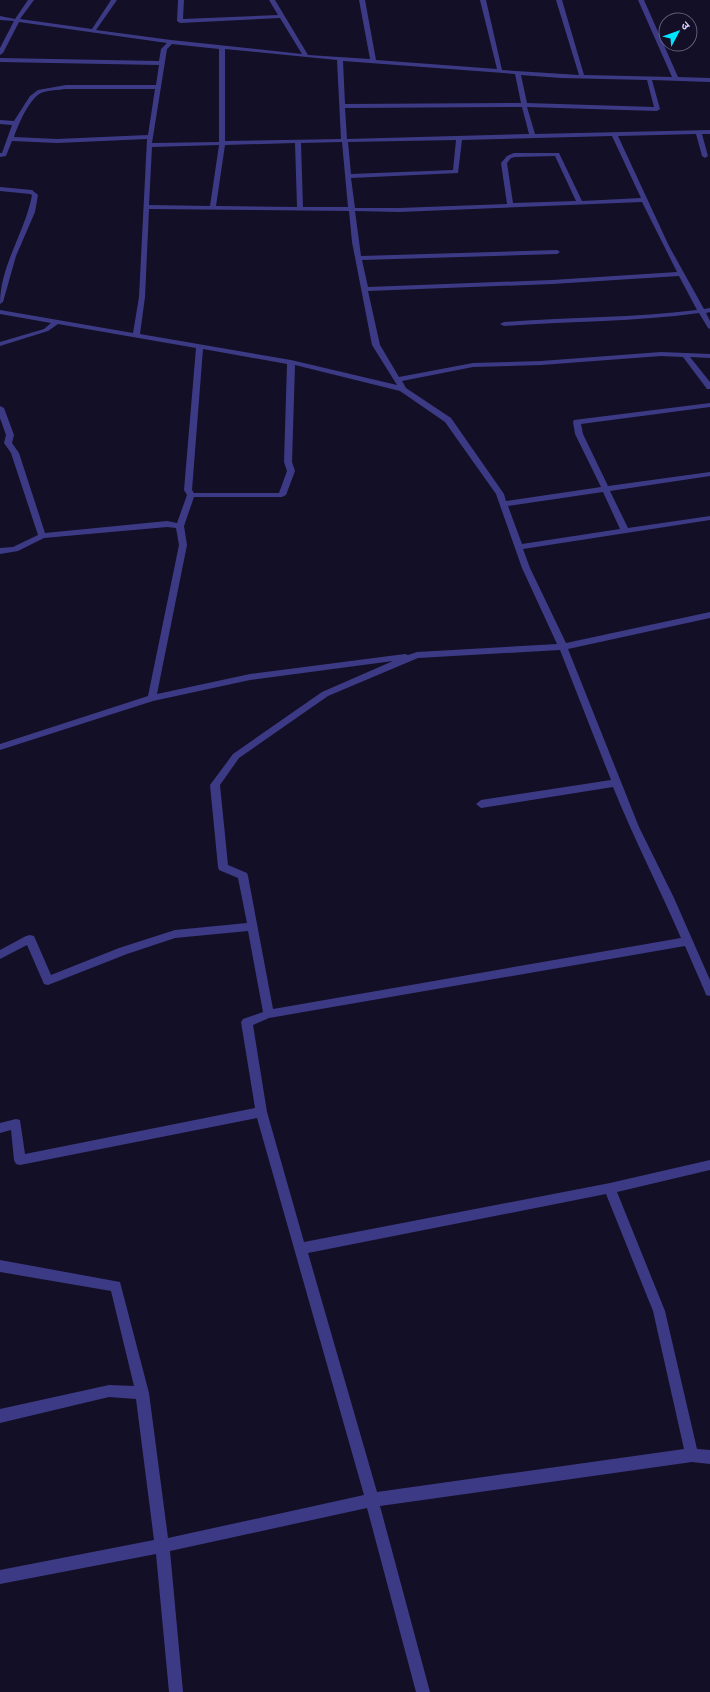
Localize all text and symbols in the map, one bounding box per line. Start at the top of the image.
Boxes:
north arrow [658,12,698,52]
text: उ [679,20,692,32]

